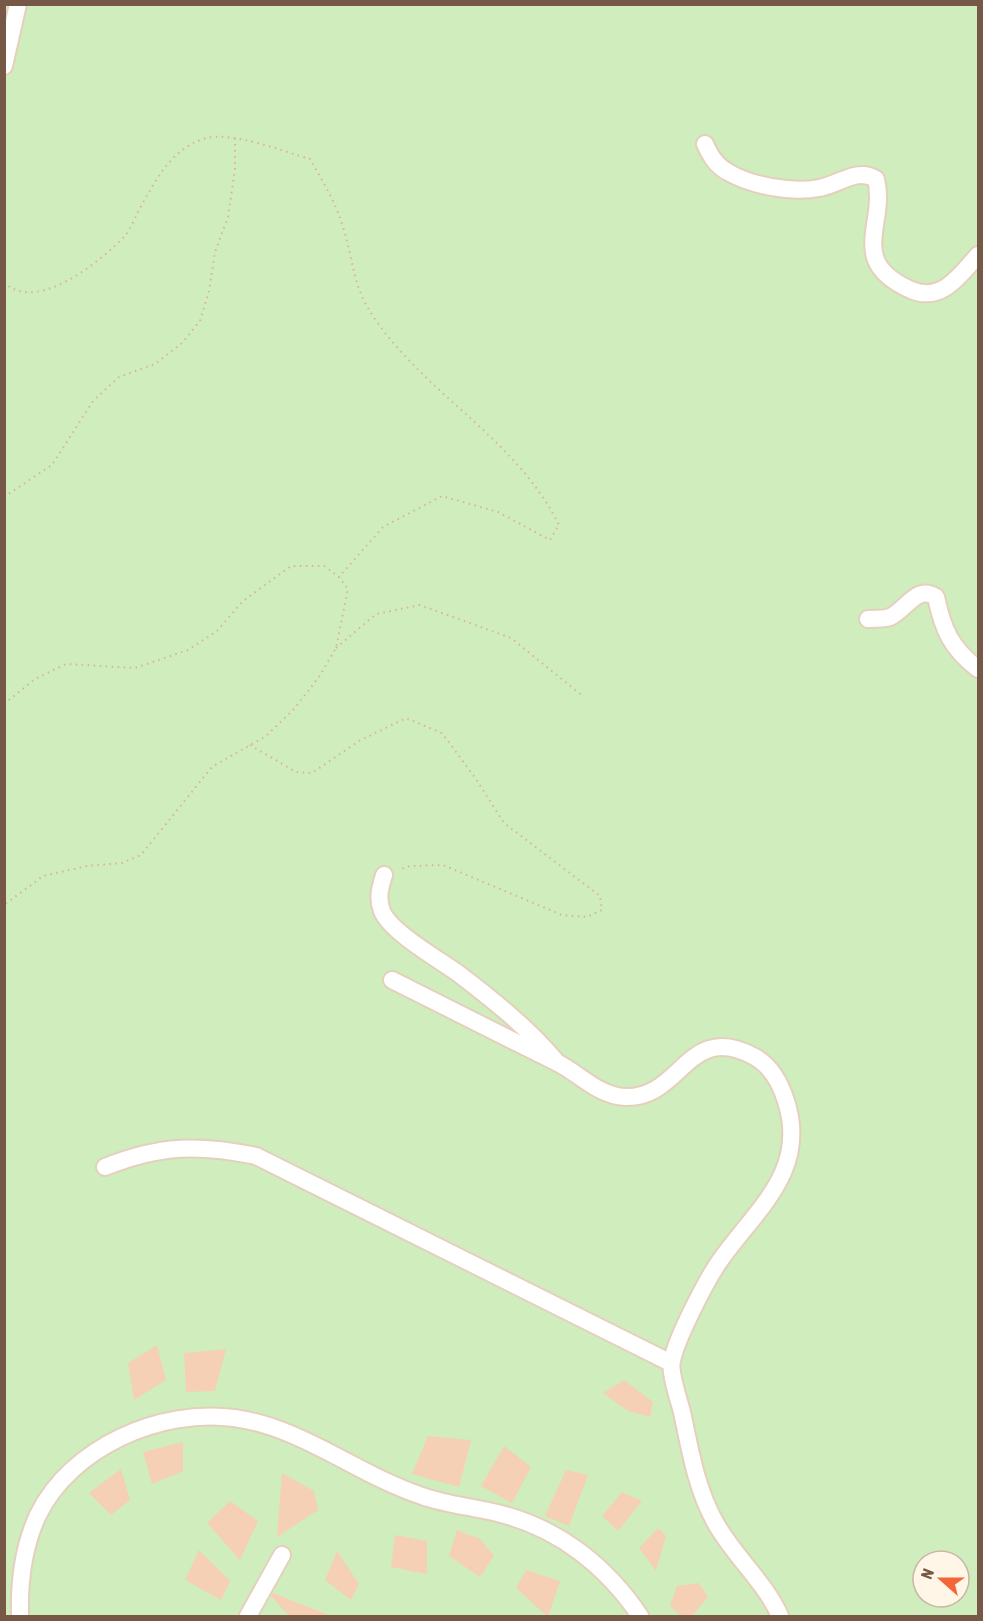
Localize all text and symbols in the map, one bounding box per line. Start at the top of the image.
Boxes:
north arrow [911,1549,971,1609]
text: N [917,1566,937,1581]

